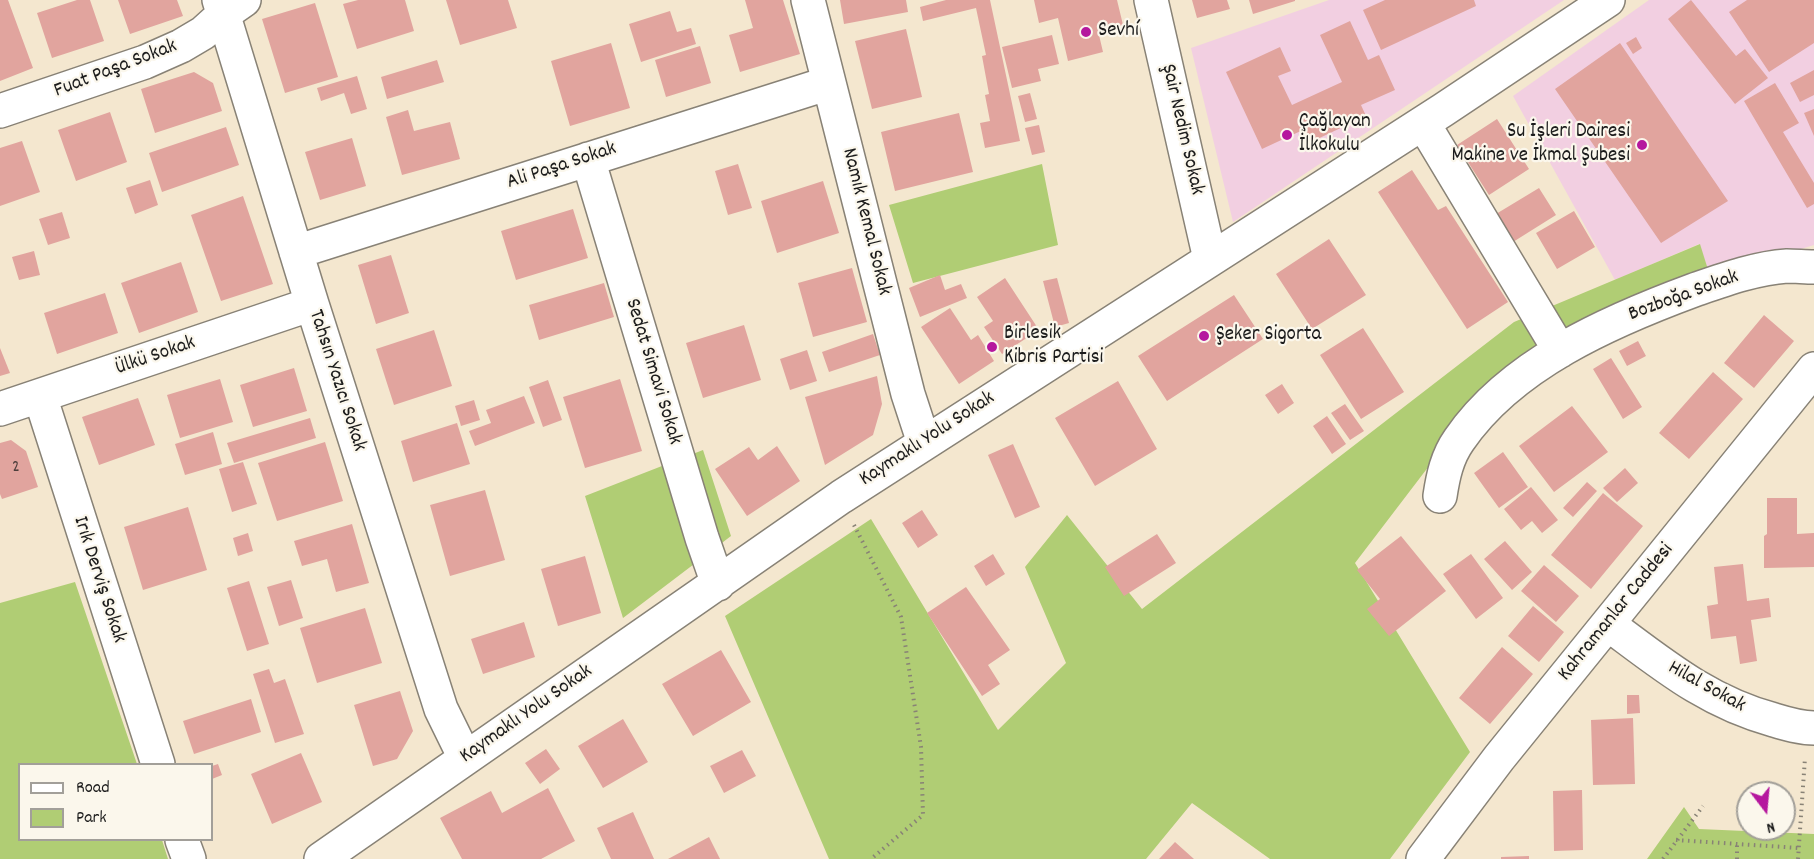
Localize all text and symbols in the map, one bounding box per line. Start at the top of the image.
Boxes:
place label: Sevhí [1098,19,1139,45]
marker: Sevhí [1079,25,1093,39]
street label: Fuat Paşa Sokak [51,35,181,105]
street label: Şair Nedim Sokak [1154,62,1208,198]
place label: Çağlayan İlkokulu [1299,110,1371,160]
place label: Su İşleri Dairesi Makine ve İkmal Şubesi [1452,120,1630,170]
marker: Çağlayan İlkokulu [1280,128,1294,142]
street label: Ali Paşa Sokak [504,137,620,197]
marker: Su İşleri Dairesi Makine ve İkmal Şubesi [1635,138,1649,152]
street label: Namık Kemal Sokak [835,146,895,298]
street label: Bozboğa Sokak [1626,265,1742,329]
street label: Sedat Simavi Sokak [618,296,686,448]
street label: Tahsın Yazıcı Sokak [301,307,371,455]
place label: Birlesik Kibris Partisi [1004,322,1103,372]
place label: Şeker Sigorta [1216,323,1321,349]
marker: Şeker Sigorta [1197,329,1211,343]
street label: Ülkü Sokak [113,332,199,382]
marker: Birlesik Kibris Partisi [985,340,999,354]
street label: Kaymaklı Yolu Sokak [856,387,1000,493]
house number: 2 [12,458,20,480]
street label: Irık Derviş Sokak [66,514,130,646]
street label: Kahramanlar Caddesi [1554,539,1680,687]
street label: Hilal Sokak [1663,656,1749,720]
street label: Kaymaklı Yolu Sokak [456,660,598,770]
legend [18,763,213,841]
text: Road [76,776,110,801]
north arrow [1736,781,1796,841]
text: Park [76,806,107,831]
text: N [1764,815,1778,839]

